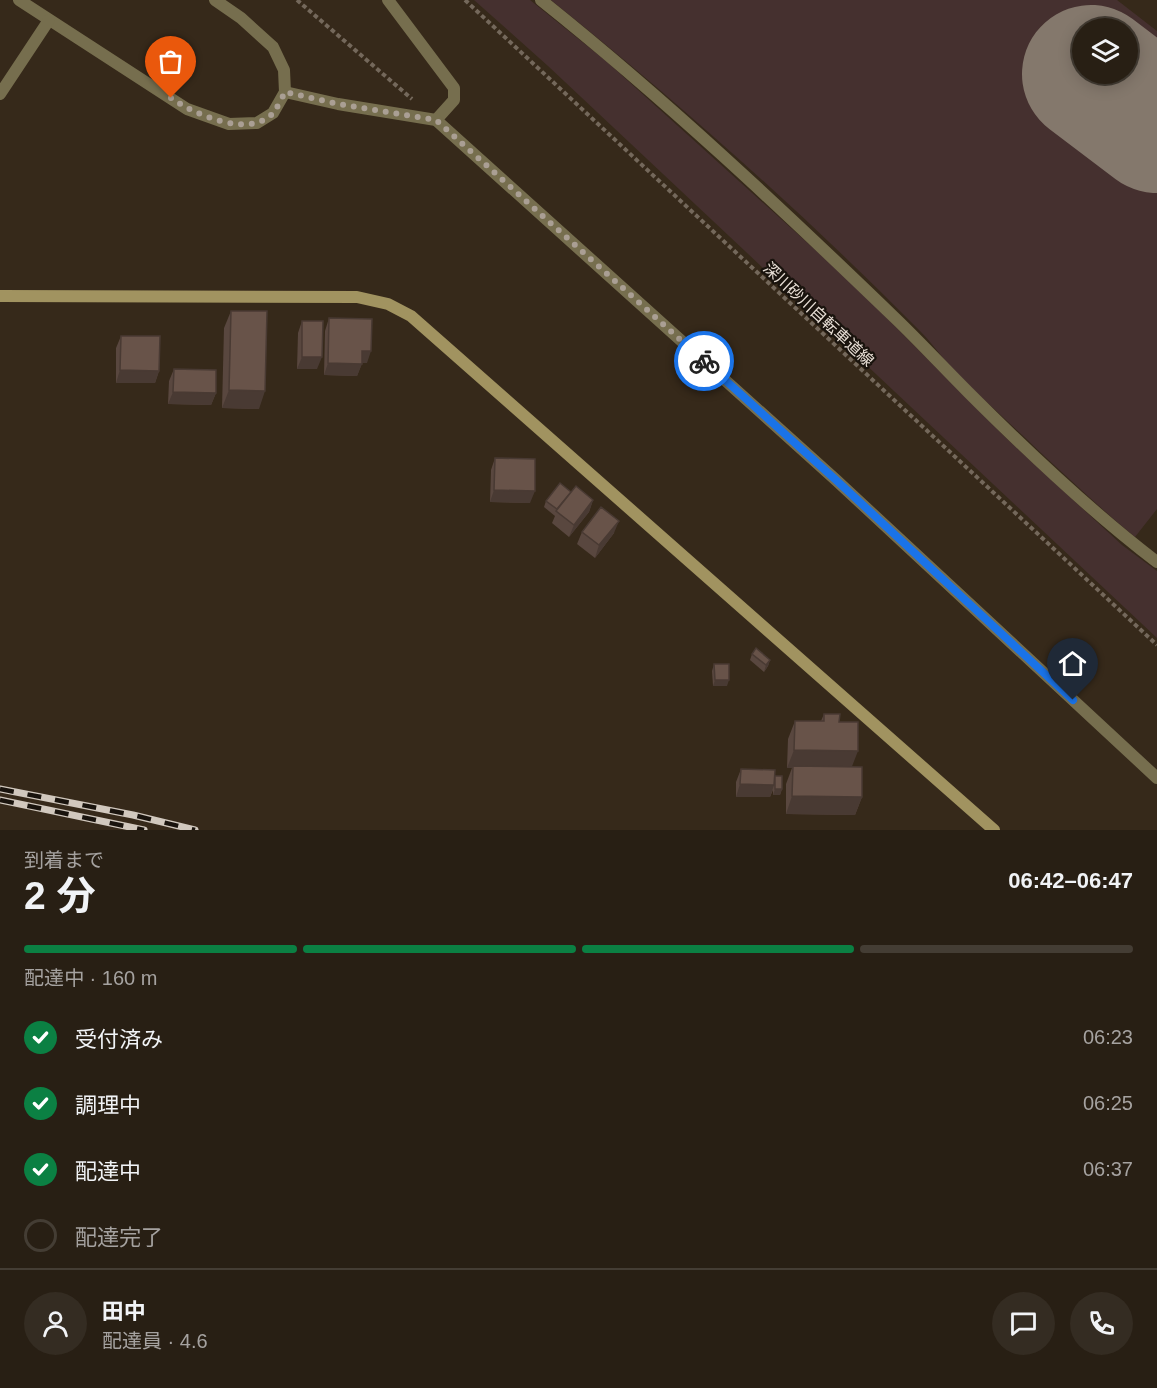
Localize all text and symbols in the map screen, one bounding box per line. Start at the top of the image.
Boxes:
map controls [1072,18,1138,84]
button: layers [1072,18,1138,84]
pin [145,36,196,98]
icon: bag [154,45,187,78]
street label: 深川砂川自転車道線 [760,259,877,370]
courier [674,331,734,391]
icon: bike [688,345,721,378]
pin [1047,638,1098,700]
icon: home [1056,647,1089,680]
text: 到着まで [24,849,104,871]
text: 06:42–06:47 [1008,868,1133,893]
text: 2 分 [24,874,96,917]
text: 配達中 · 160 m [24,967,157,989]
icon: check [24,1021,57,1054]
text: 06:23 [1083,1026,1133,1048]
text: 受付済み [75,1027,163,1052]
icon: check [24,1087,57,1120]
text: 06:25 [1083,1092,1133,1114]
text: 調理中 [75,1093,141,1118]
icon: check [24,1153,57,1186]
text: 06:37 [1083,1158,1133,1180]
text: 配達中 [75,1159,141,1184]
text: 配達完了 [75,1225,163,1250]
button: person [24,1292,87,1355]
button: chat [992,1292,1055,1355]
button: phone [1070,1292,1133,1355]
text: 田中 [102,1299,146,1324]
text: 配達員 · 4.6 [102,1330,208,1352]

